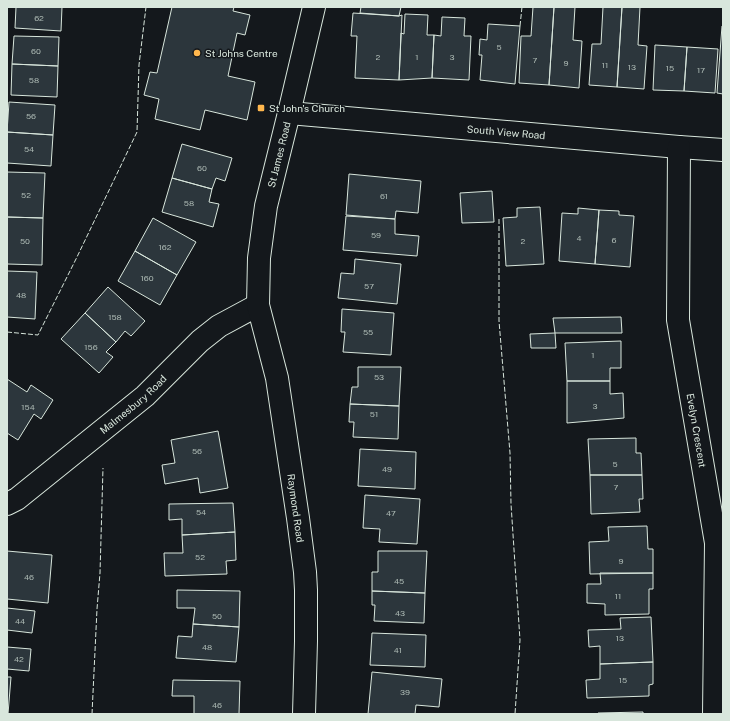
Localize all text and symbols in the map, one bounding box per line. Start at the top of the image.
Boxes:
house number: 62 [34,13,44,23]
house number: 5 [496,42,502,52]
house number: 60 [31,46,41,56]
place label: St Johns Centre [205,47,278,59]
marker: St Johns Centre [192,48,202,58]
house number: 2 [376,52,381,62]
house number: 1 [415,52,419,62]
house number: 3 [449,52,455,62]
house number: 7 [533,55,538,65]
house number: 9 [564,58,569,68]
house number: 11 [602,60,608,70]
house number: 13 [628,62,636,72]
house number: 15 [666,63,674,73]
house number: 17 [697,65,705,75]
house number: 58 [29,75,39,85]
place label: St John's Church [269,102,345,114]
marker: St John's Church [256,103,266,113]
house number: 56 [26,111,36,121]
street label: St James Road [265,120,293,189]
street label: South View Road [466,123,546,141]
house number: 54 [24,144,34,154]
house number: 60 [197,163,207,173]
house number: 52 [21,190,31,200]
house number: 61 [380,191,388,201]
house number: 58 [184,198,194,208]
house number: 59 [371,230,381,240]
house number: 4 [576,233,582,243]
house number: 6 [612,235,617,245]
house number: 50 [20,236,30,246]
house number: 2 [521,236,526,246]
house number: 162 [158,242,172,252]
house number: 160 [140,273,154,283]
house number: 57 [364,281,374,291]
house number: 48 [16,290,26,300]
house number: 158 [108,312,122,322]
house number: 55 [363,327,373,337]
house number: 156 [84,342,98,352]
house number: 1 [591,350,595,360]
street label: Malmesbury Road [97,372,169,436]
house number: 53 [374,372,384,382]
street label: Evelyn Crescent [685,392,709,469]
house number: 3 [592,401,598,411]
house number: 154 [21,402,35,412]
house number: 51 [370,409,378,419]
house number: 56 [192,446,202,456]
house number: 5 [612,459,618,469]
house number: 49 [382,464,392,474]
street label: Raymond Road [285,473,307,543]
house number: 7 [614,482,619,492]
house number: 54 [196,507,206,517]
house number: 47 [386,508,396,518]
house number: 52 [195,552,205,562]
house number: 9 [619,556,624,566]
house number: 46 [24,572,34,582]
house number: 45 [394,576,404,586]
house number: 11 [615,591,621,601]
house number: 43 [395,608,405,618]
house number: 50 [212,611,222,621]
house number: 44 [15,616,25,626]
house number: 13 [616,633,624,643]
house number: 48 [202,642,212,652]
house number: 41 [394,645,402,655]
house number: 42 [14,654,24,664]
house number: 15 [619,675,627,685]
house number: 39 [400,687,410,697]
house number: 46 [212,700,222,710]

